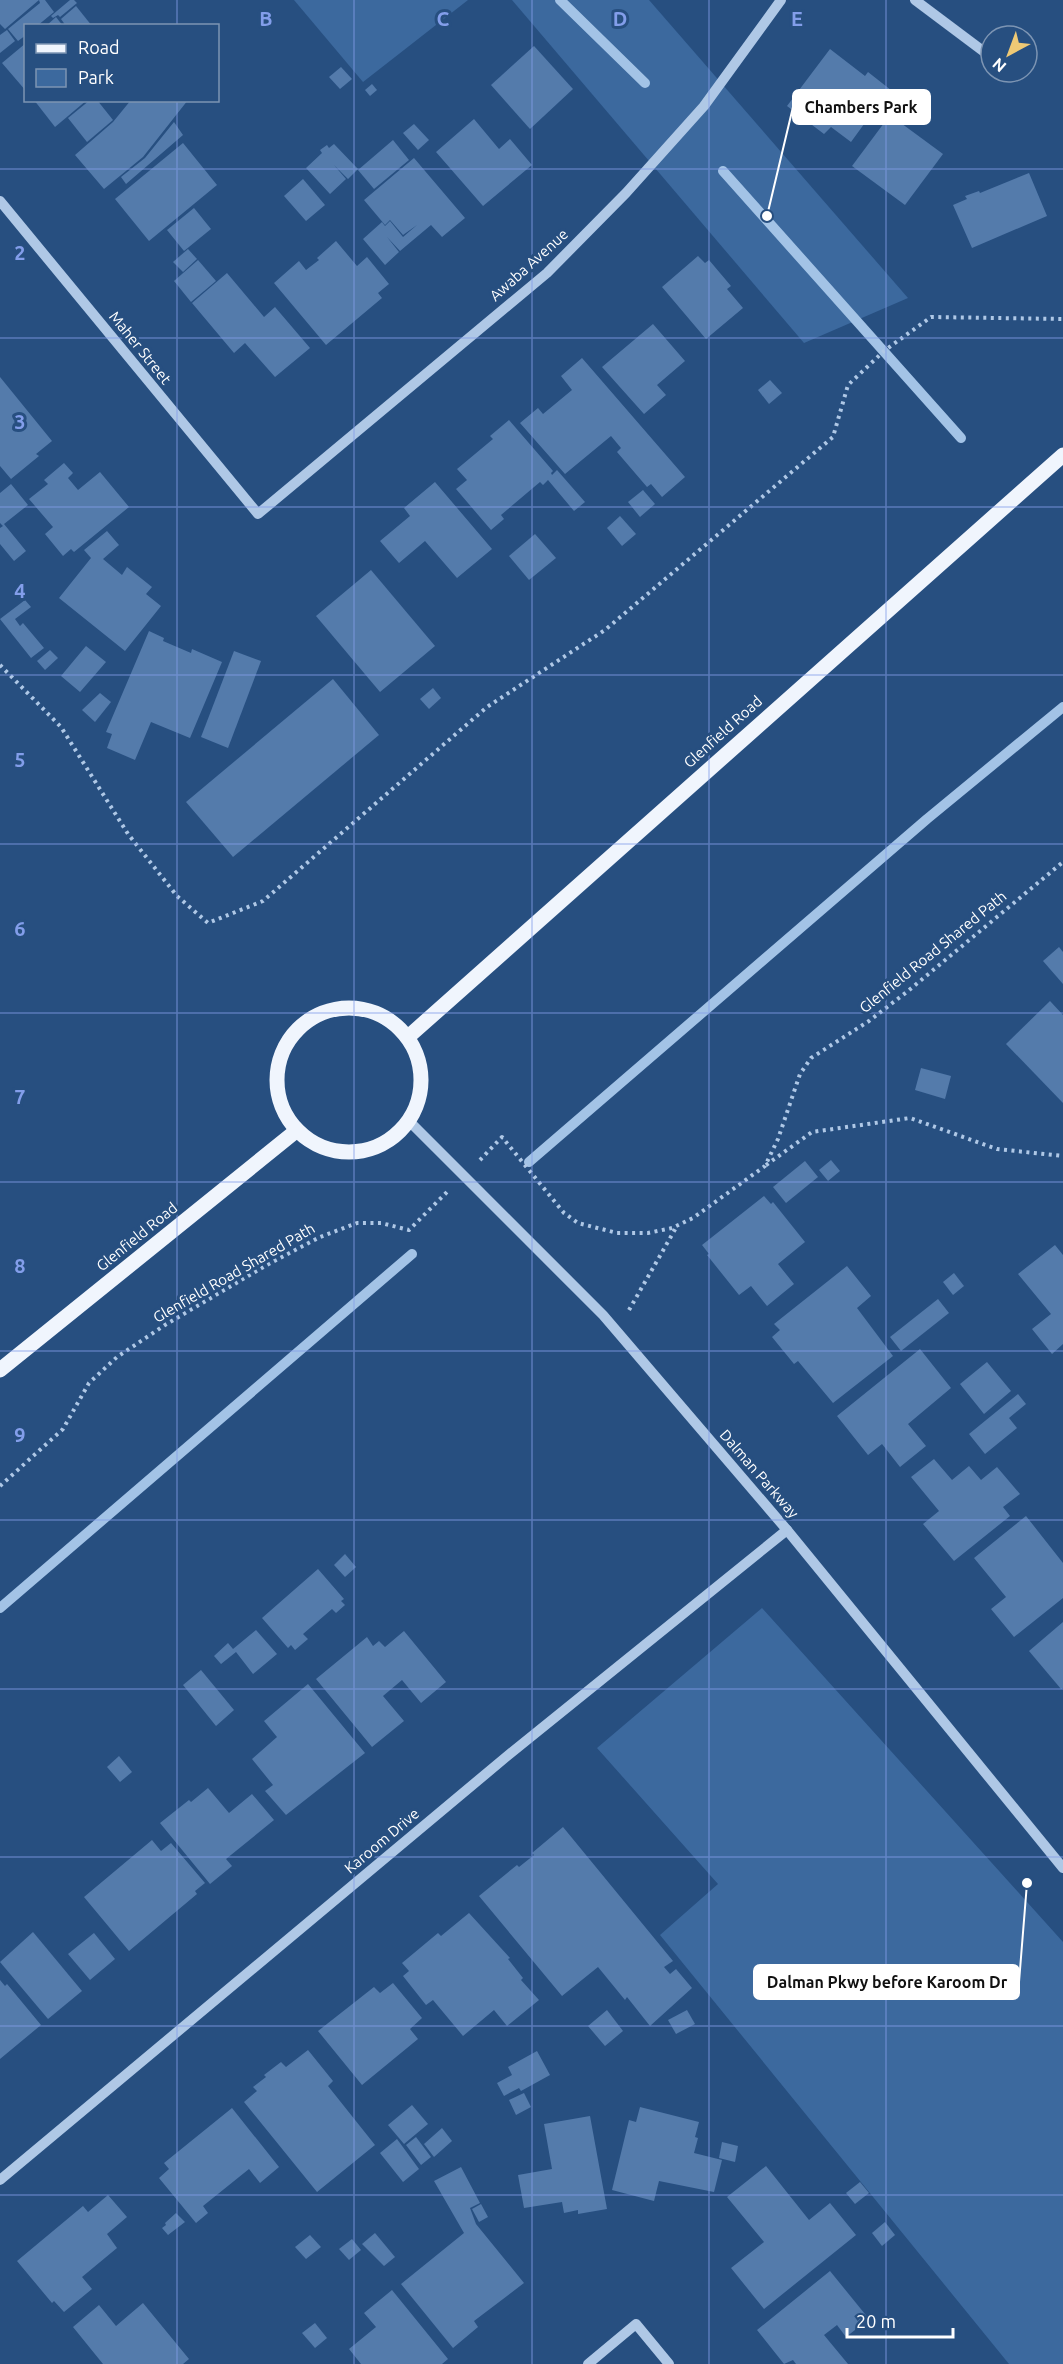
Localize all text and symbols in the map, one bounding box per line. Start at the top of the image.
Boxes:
text: B [259,7,273,30]
text: C [437,7,450,30]
text: D [613,7,627,30]
text: E [791,7,803,30]
legend [24,24,219,102]
north arrow [979,24,1039,84]
text: Road [78,37,120,57]
text: N [989,55,1010,76]
text: Park [78,67,114,87]
callout: Chambers Park [793,90,930,124]
text: Chambers Park [805,98,917,116]
street label: Awaba Avenue [486,225,571,304]
text: 2 [14,241,26,264]
street label: Maher Street [106,308,175,388]
text: 3 [14,410,26,433]
text: 4 [14,579,26,602]
street label: Glenfield Road [680,692,765,771]
text: 5 [14,748,26,771]
street label: Glenfield Road Shared Path [856,887,1009,1016]
text: 6 [14,917,26,940]
text: 7 [14,1085,26,1108]
street label: Glenfield Road [93,1199,181,1274]
street label: Glenfield Road Shared Path [150,1219,318,1326]
text: 8 [14,1254,26,1277]
text: 9 [14,1423,26,1446]
street label: Dalman Parkway [716,1426,802,1521]
street label: Karoom Drive [341,1805,422,1877]
callout: Dalman Pkwy before Karoom Dr [754,1965,1019,1999]
text: Dalman Pkwy before Karoom Dr [767,1973,1008,1991]
scale bar [847,2301,954,2339]
text: 20 m [856,2311,896,2331]

